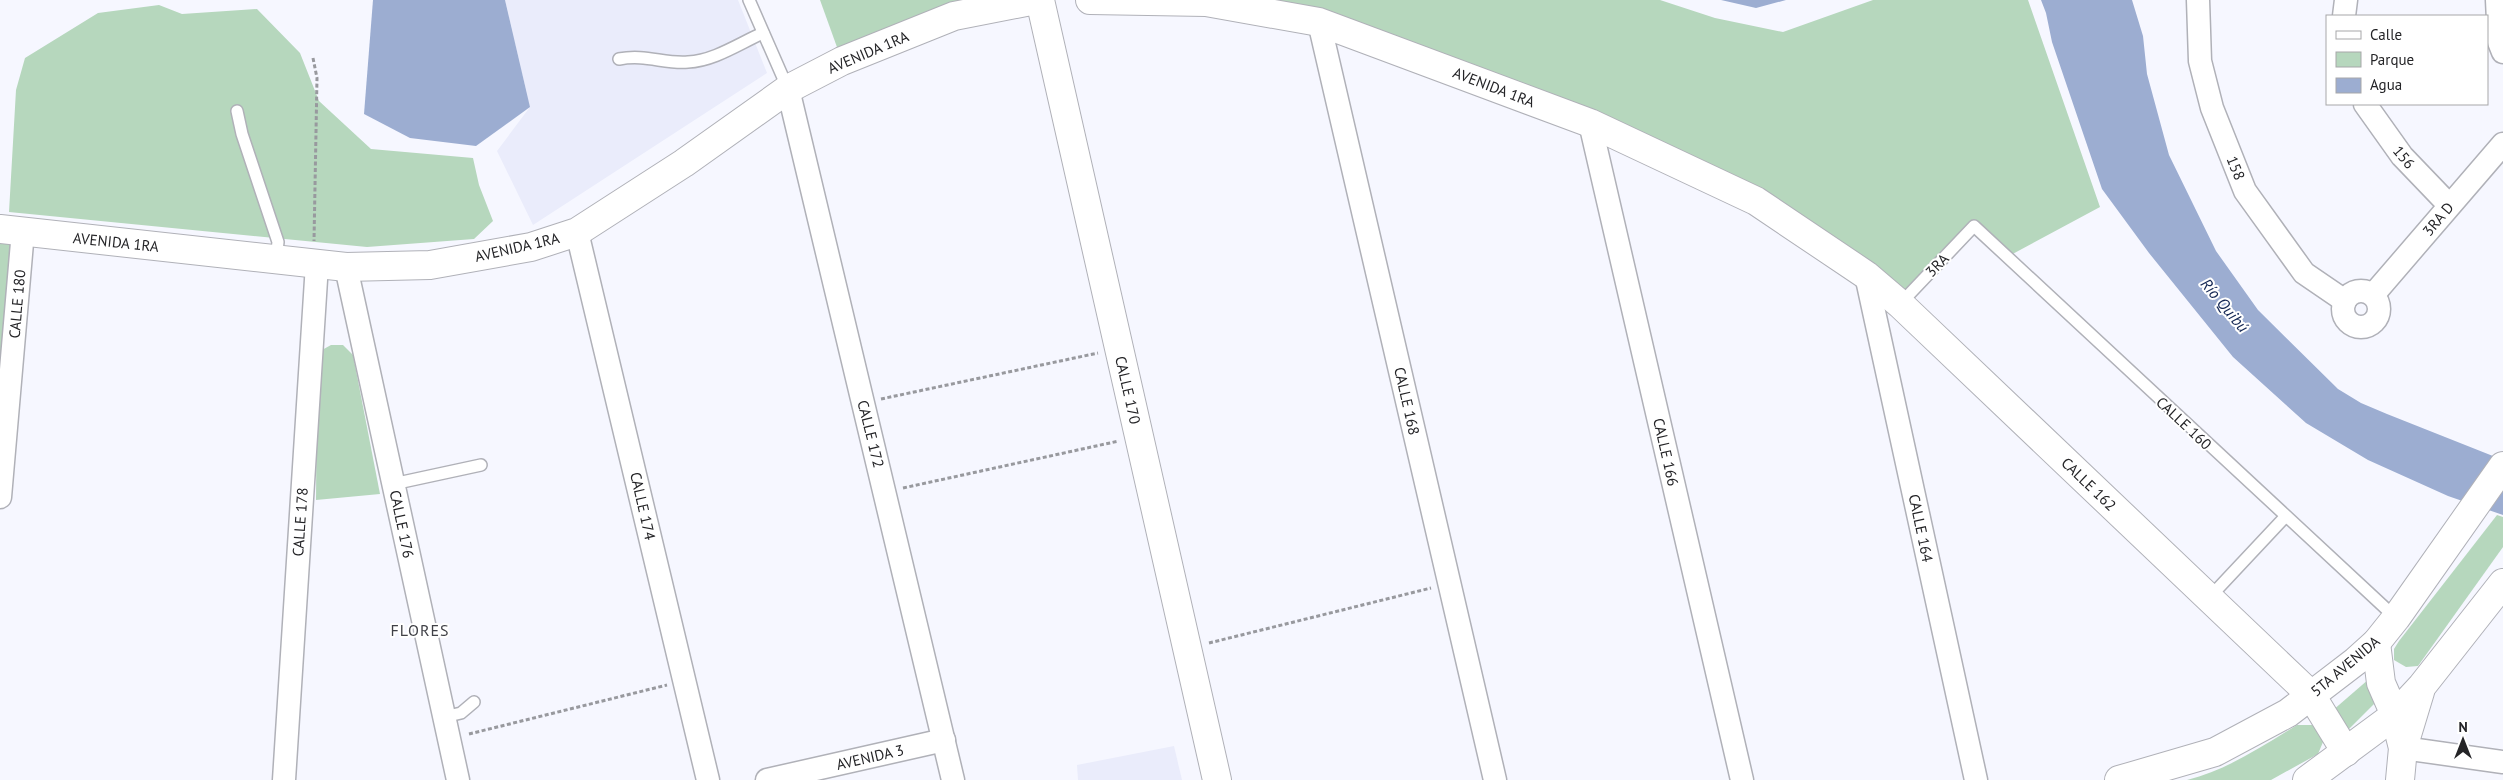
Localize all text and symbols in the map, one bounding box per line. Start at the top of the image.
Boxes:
legend [2326,15,2488,105]
text: Calle [2370,25,2402,44]
street label: AVENIDA 1RA [825,26,912,78]
text: Parque [2370,50,2414,69]
street label: AVENIDA 1RA [1450,63,1538,111]
text: Agua [2370,75,2402,94]
street label: 156 [2389,141,2419,173]
street label: 158 [2223,153,2249,183]
street label: 3RA D [2418,198,2458,240]
street label: AVENIDA 1RA [72,228,160,256]
street label: AVENIDA 1RA [473,228,561,266]
street label: 3RA [1921,249,1953,281]
street label: CALLE 180 [5,269,29,339]
water label: Río Quibú [2197,274,2253,336]
street label: CALLE 170 [1111,354,1145,426]
street label: CALLE 168 [1390,365,1424,437]
street label: CALLE 160 [2152,393,2216,453]
street label: CALLE 172 [853,398,889,470]
street label: CALLE 166 [1649,416,1683,488]
street label: CALLE 162 [2058,453,2120,515]
street label: CALLE 174 [626,470,660,542]
street label: CALLE 178 [288,487,312,557]
street label: CALLE 176 [386,488,418,560]
street label: CALLE 164 [1905,492,1937,564]
district label: FLORES [390,620,450,640]
street label: 5TA AVENIDA [2307,631,2384,700]
north arrow [2438,715,2488,765]
text: N [2458,718,2468,736]
street label: AVENIDA 3 [834,740,906,774]

